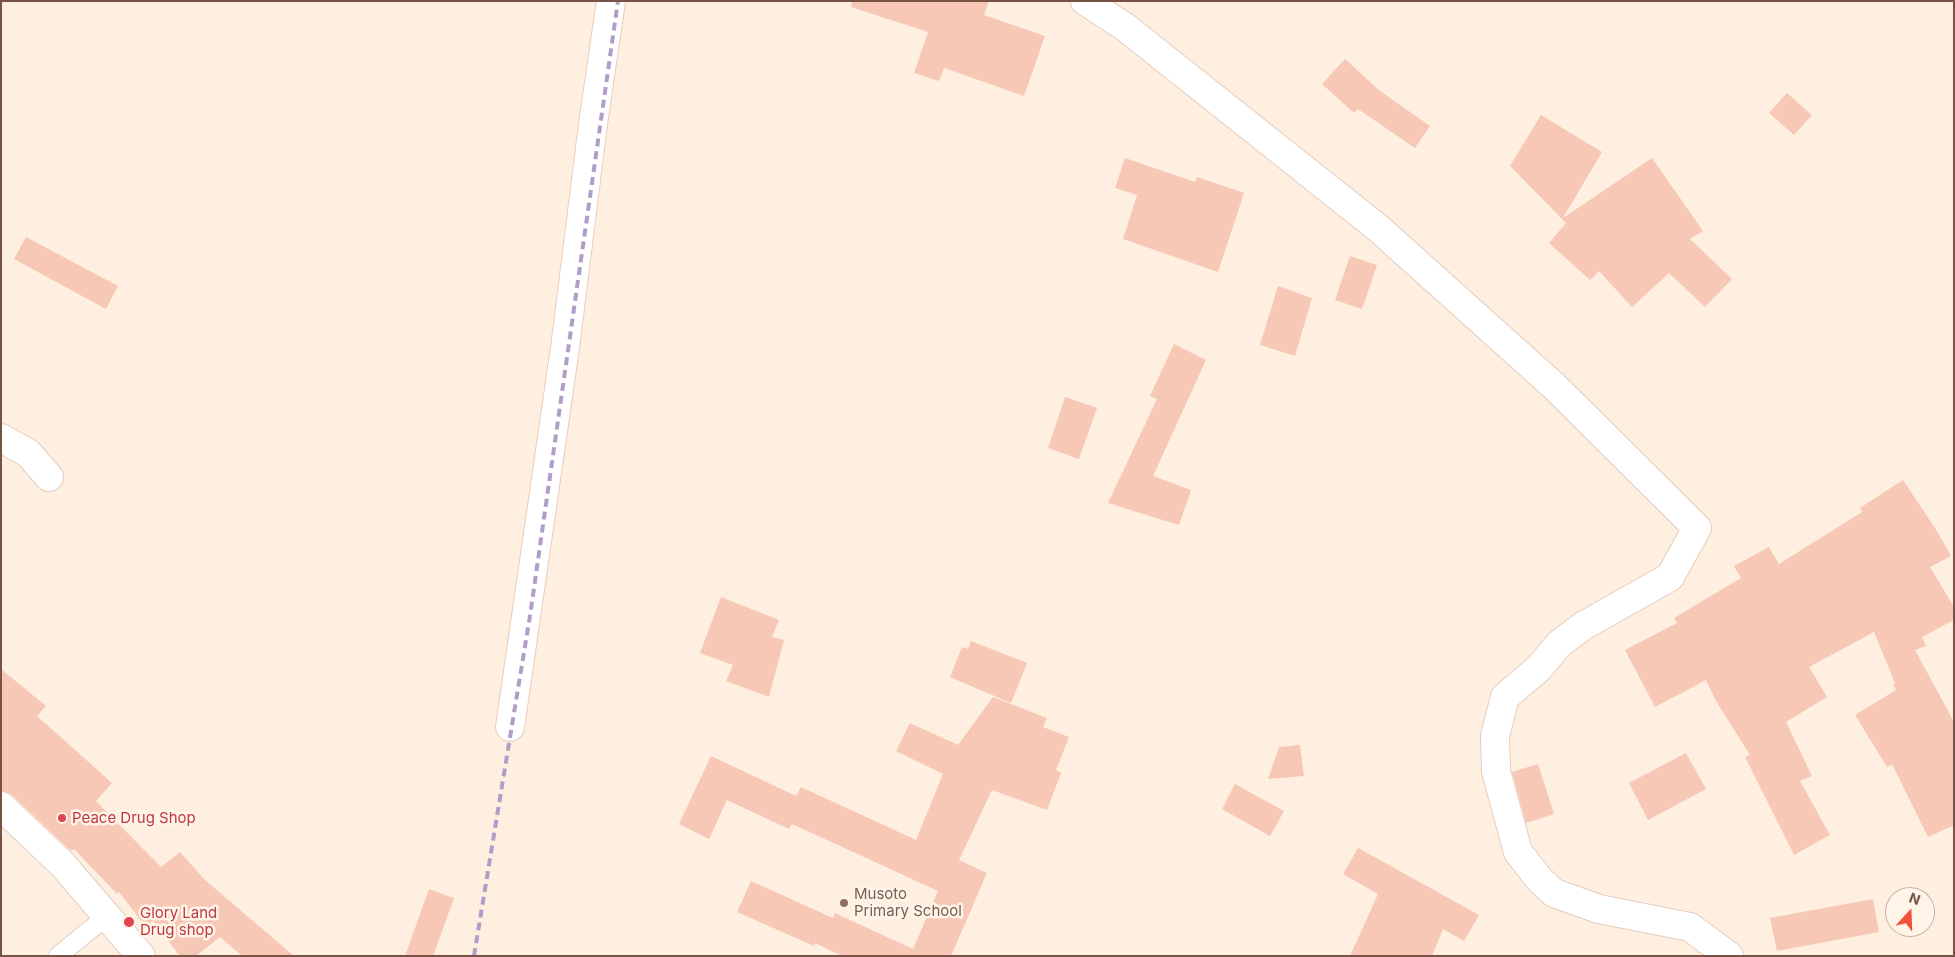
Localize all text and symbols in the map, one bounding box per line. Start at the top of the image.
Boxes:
place label: Peace Drug Shop [72,809,196,827]
marker: Peace Drug Shop [56,812,68,824]
place label: Musoto Primary School [854,885,962,920]
north arrow [1885,887,1935,937]
text: N [1907,889,1923,908]
marker: Musoto Primary School [838,897,850,909]
place label: Glory Land Drug shop [140,904,217,939]
marker: Glory Land Drug shop [122,915,136,929]

